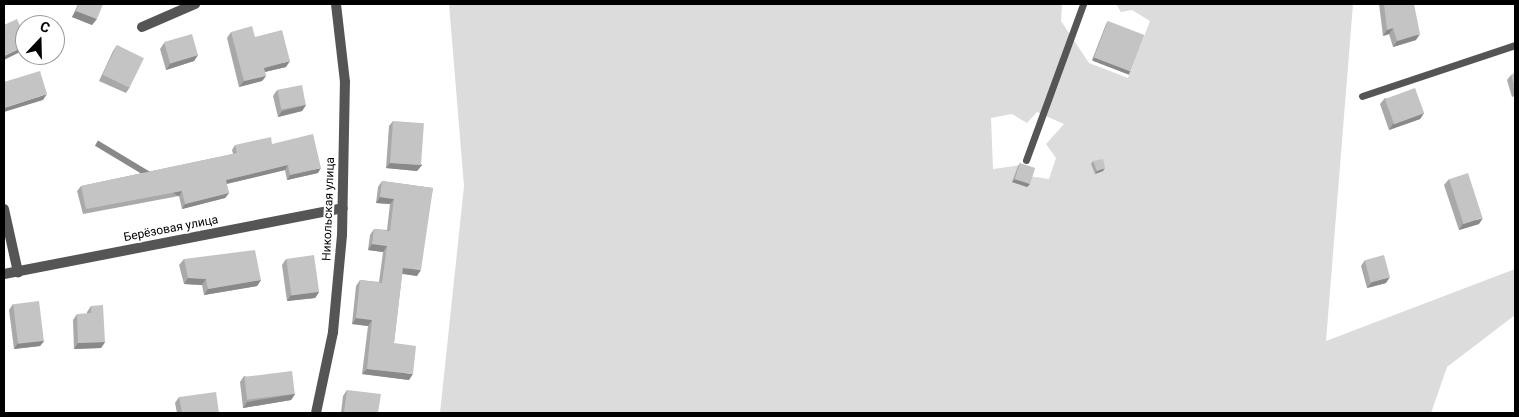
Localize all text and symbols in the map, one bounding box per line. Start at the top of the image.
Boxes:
north arrow [15,15,65,65]
text: С [38,18,52,36]
street label: Никольская улица [320,157,338,261]
street label: Берёзовая улица [123,213,219,245]

